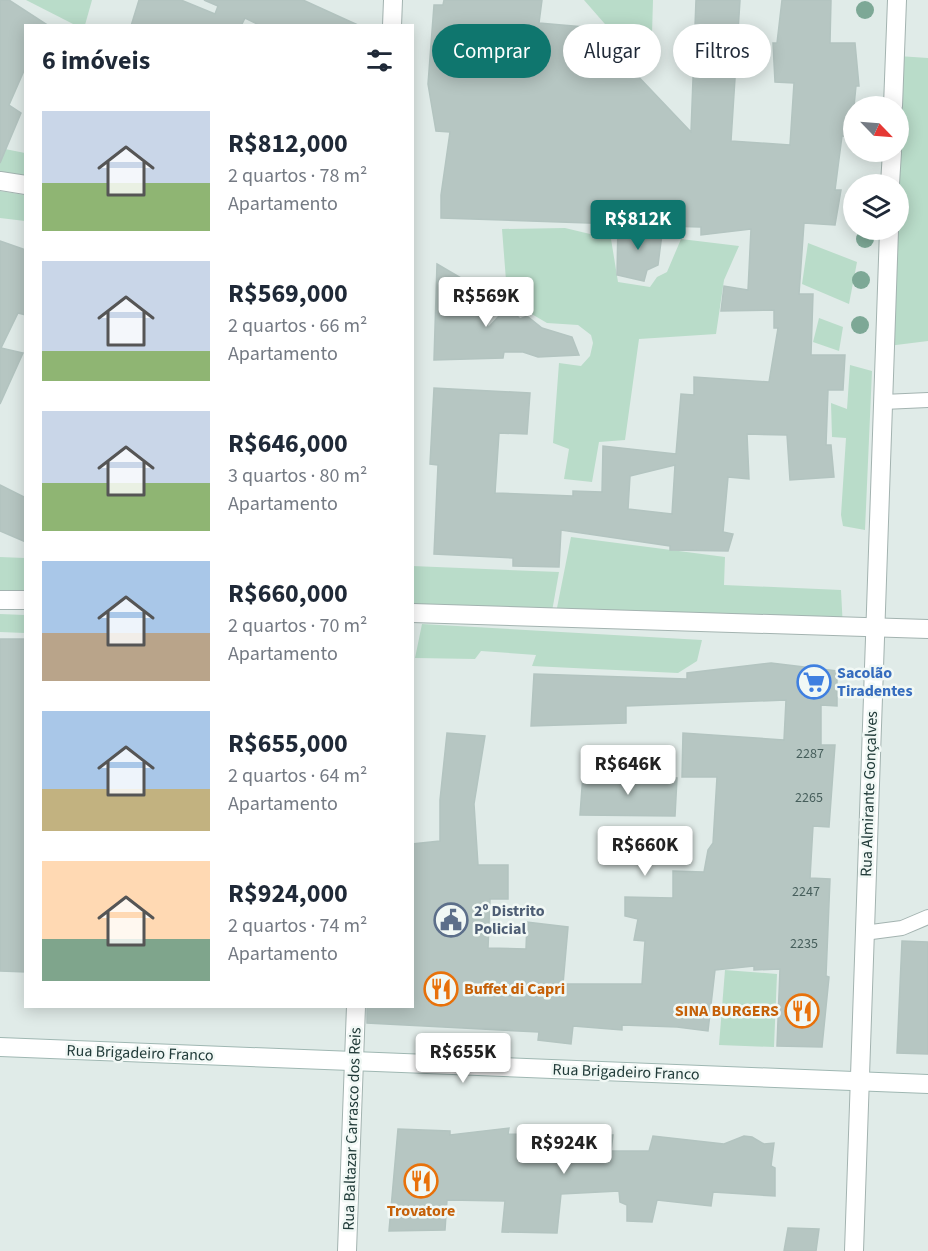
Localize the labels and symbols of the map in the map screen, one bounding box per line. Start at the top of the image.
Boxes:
north arrow [843,96,909,162]
pin: R$812K [589,200,687,251]
pin: R$569K [437,277,535,328]
place label: Sacolão Tiradentes [837,662,912,702]
supermarket icon: Sacolão Tiradentes [796,664,832,700]
street label: Rua Almirante Gonçalves [855,710,883,877]
house number: 2287 [796,744,824,764]
pin: R$646K [579,745,677,796]
house number: 2265 [795,788,823,808]
pin: R$660K [596,826,694,877]
house number: 2247 [792,882,820,902]
place label: 2º Distrito Policial [474,900,545,940]
public building icon: 2º Distrito Policial [433,902,469,938]
house number: 2235 [790,934,818,954]
restaurant icon: Buffet di Capri [423,971,459,1007]
place label: Buffet di Capri [464,978,565,1000]
restaurant icon: SINA BURGERS [784,993,820,1029]
place label: SINA BURGERS [675,1000,779,1022]
street label: Rua Baltazar Carrasco dos Reis [337,1027,367,1231]
pin: R$655K [414,1033,512,1084]
street label: Rua Brigadeiro Franco [66,1039,214,1067]
street label: Rua Brigadeiro Franco [552,1058,700,1086]
pin: R$924K [515,1124,613,1175]
restaurant icon: Trovatore [403,1163,439,1199]
place label: Trovatore [387,1200,455,1222]

